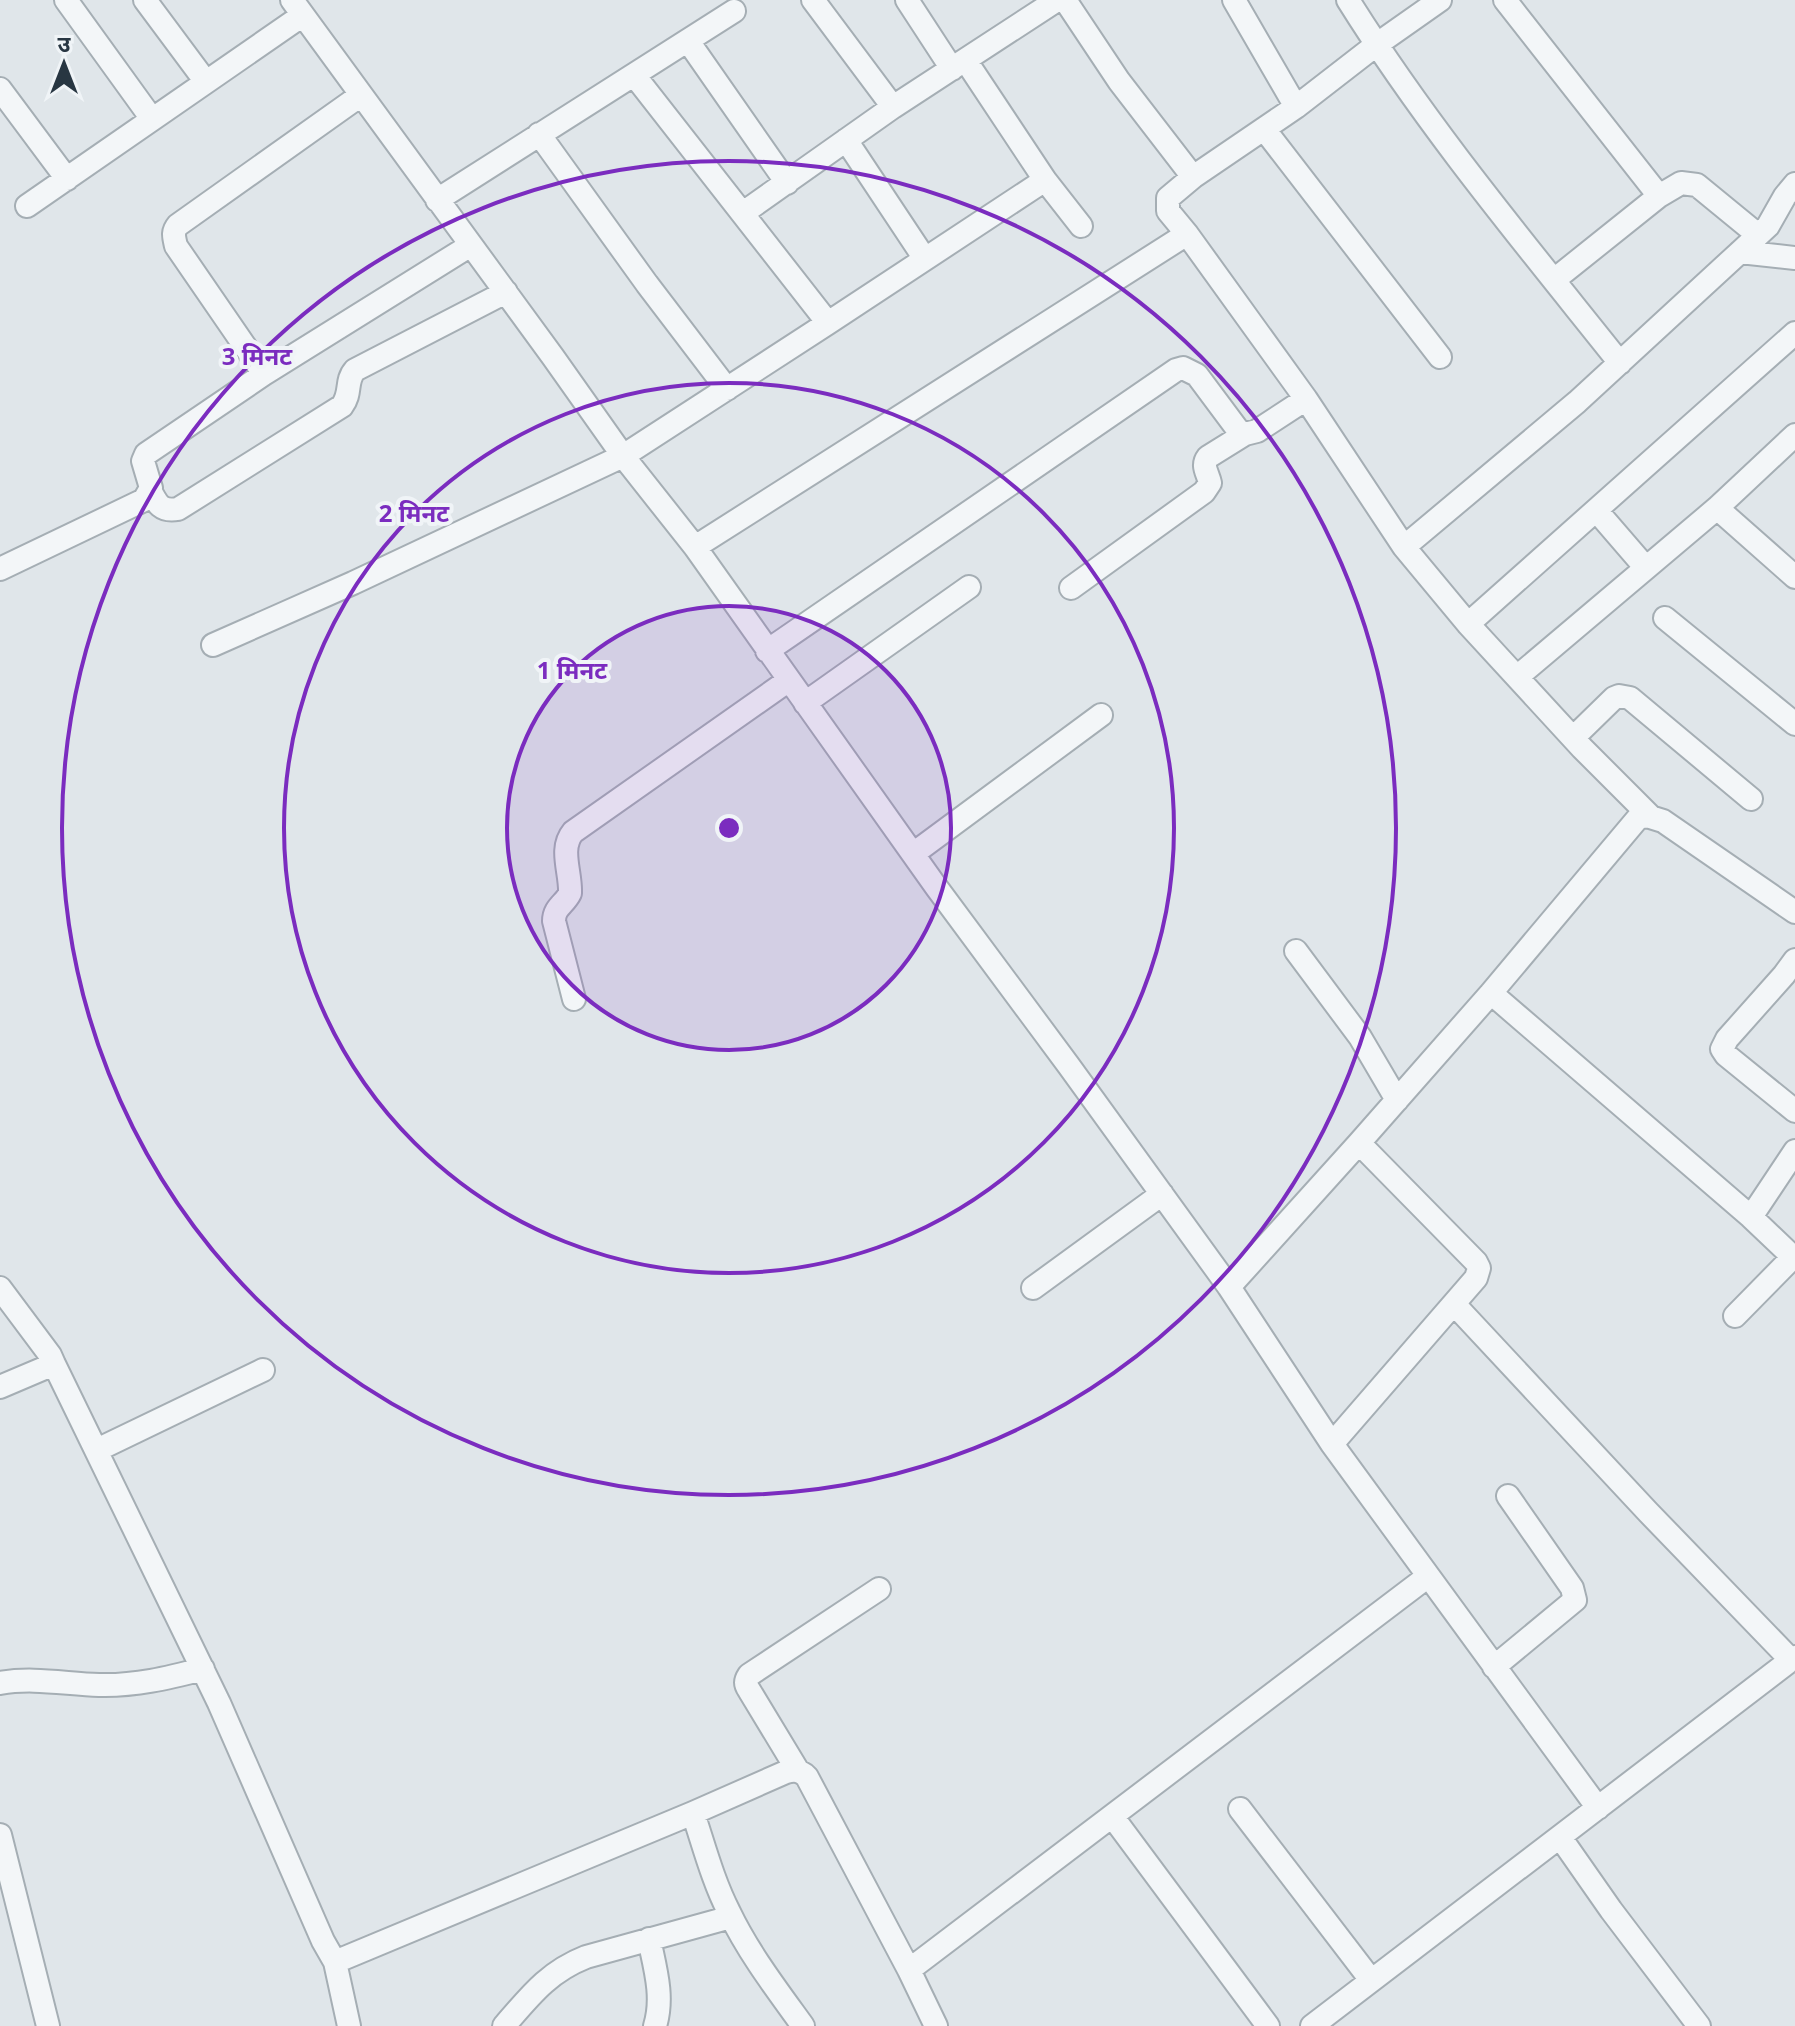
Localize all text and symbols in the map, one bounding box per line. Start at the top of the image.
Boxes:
north arrow [24,24,104,104]
text: उ [58,28,72,58]
text: 3 मिनट [222,339,293,372]
text: 2 मिनट [379,496,450,529]
text: 1 मिनट [537,653,608,686]
centre of rings [715,814,743,842]

